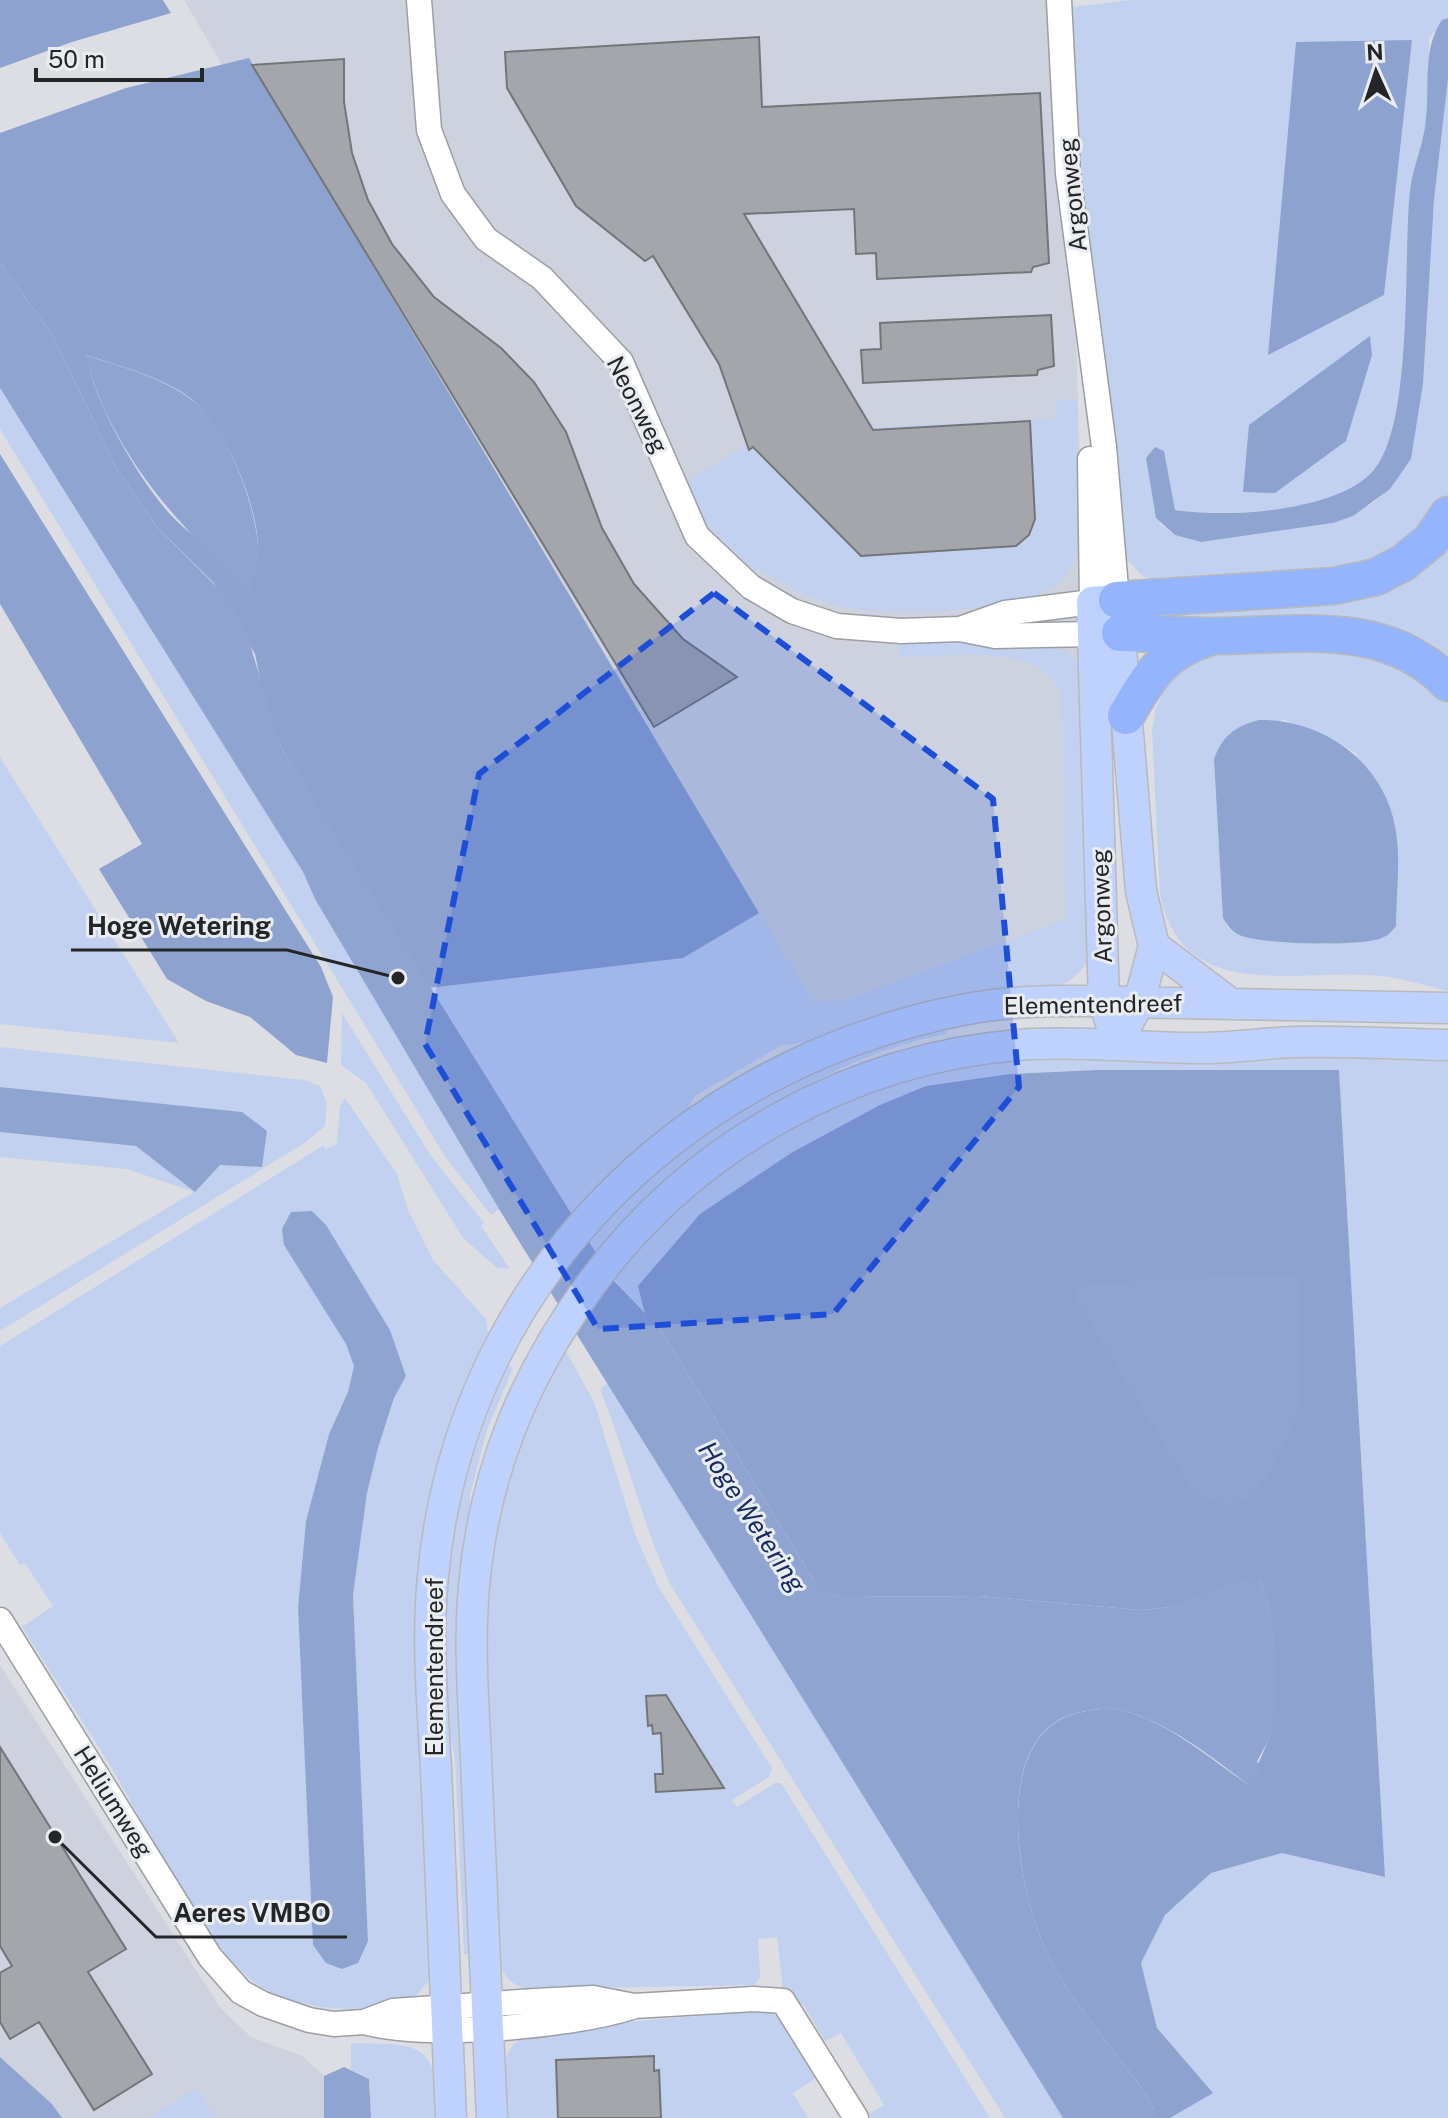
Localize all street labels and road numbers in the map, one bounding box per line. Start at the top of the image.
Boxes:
street label: Argonweg [1052,137,1092,254]
street label: Neonweg [601,351,674,458]
street label: Argonweg [1085,848,1117,964]
street label: Elementendreef [1003,988,1183,1020]
street label: Elementendreef [420,1578,448,1756]
street label: Heliumweg [69,1740,159,1862]

